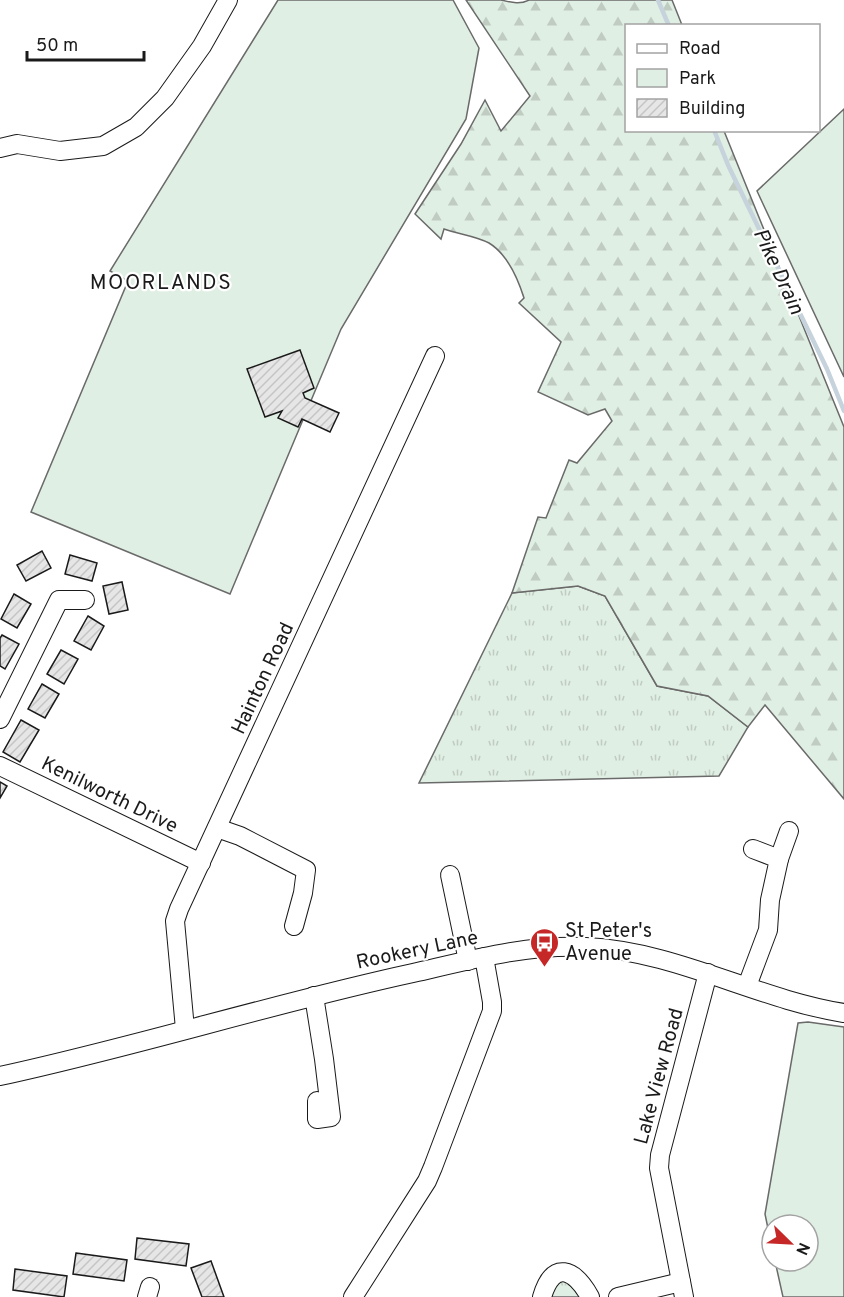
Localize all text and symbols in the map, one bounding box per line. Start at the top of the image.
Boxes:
scale bar [27,24,144,62]
legend [625,24,820,132]
text: 50 m [36,35,78,58]
text: Road [679,38,721,61]
text: Park [679,68,716,91]
text: Building [679,98,745,121]
water label: Pike Drain [746,224,810,320]
district label: MOORLANDS [90,270,232,297]
street label: Hainton Road [227,619,301,739]
street label: Kenilworth Drive [36,751,182,840]
place label: St Peter's Avenue [565,919,652,968]
street label: Rookery Lane [354,925,481,977]
bus stop icon: St Peter's Avenue [528,926,560,968]
street label: Lake View Road [629,1005,691,1148]
north arrow [760,1213,820,1273]
text: N [790,1239,813,1258]

